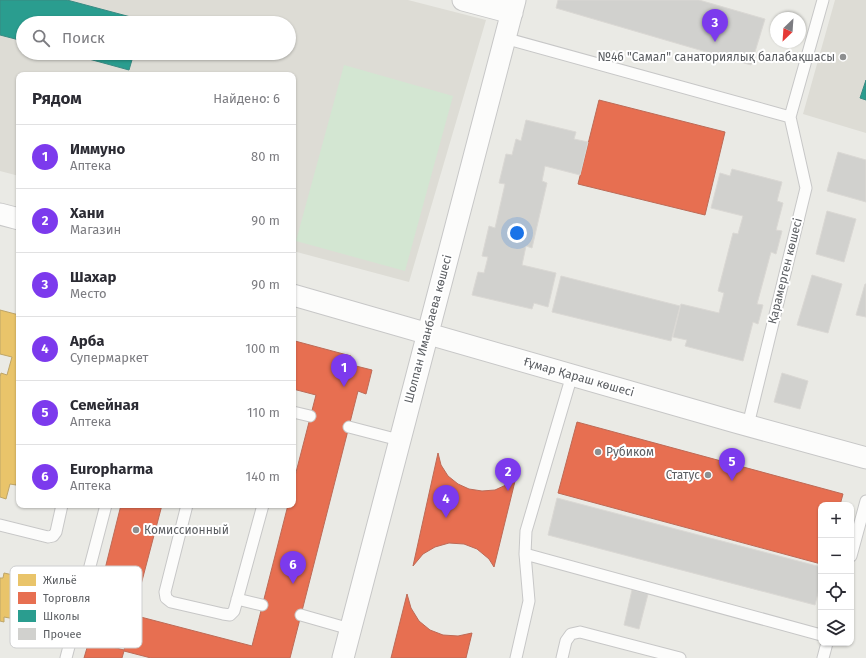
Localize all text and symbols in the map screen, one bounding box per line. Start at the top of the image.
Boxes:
pin: 3 [702,9,728,42]
north arrow [770,12,806,48]
search box [16,16,296,60]
icon: search [30,27,52,49]
text: Поиск [62,29,105,47]
place label: №46 "Самал" санаториялық балабақшасы [597,50,835,64]
marker: №46 "Самал" санаториялық балабақшасы [838,52,848,62]
text: Рядом [32,88,82,109]
text: Найдено: 6 [213,91,280,106]
text: Иммуно [70,140,125,158]
text: 1 [42,149,48,164]
text: 80 m [251,149,280,164]
text: Аптека [70,158,111,173]
text: Хани [70,204,104,222]
text: 2 [42,213,48,228]
text: 90 m [251,213,280,228]
street label: Қарамерген көшесі [765,216,805,326]
text: Магазин [70,222,121,237]
your location [507,223,527,243]
street label: Шолпан Иманбаева көшесі [401,253,455,405]
text: Шахар [70,268,117,286]
text: 3 [42,277,48,292]
text: 90 m [251,277,280,292]
text: Место [70,286,107,301]
text: Арба [70,332,104,350]
text: 4 [41,341,49,356]
text: 100 m [245,341,280,356]
text: Супермаркет [70,350,148,365]
pin: 1 [331,354,357,387]
street label: Ғұмар Қараш көшесі [522,355,636,399]
text: Семейная [70,396,139,414]
text: 5 [42,405,48,420]
text: 110 m [247,405,280,420]
text: Аптека [70,414,111,429]
place label: Рубиком [606,445,654,459]
marker: Рубиком [593,447,603,457]
pin: 5 [719,448,745,481]
pin: 2 [495,458,521,491]
text: Europharma [70,460,153,478]
place label: Статус [666,468,700,482]
text: 6 [41,469,49,484]
text: 140 m [246,469,280,484]
marker: Статус [703,470,713,480]
text: Аптека [70,478,111,493]
pin: 4 [433,485,459,518]
map controls [818,502,854,646]
button: + [818,502,854,538]
place label: Комиссионный [144,523,229,537]
marker: Комиссионный [131,525,141,535]
button: − [818,538,854,574]
pin: 6 [280,551,306,584]
legend [10,566,142,648]
text: Жильё [43,574,77,587]
button: locate [818,574,854,610]
text: Торговля [43,592,90,605]
text: Школы [43,610,80,623]
button: layers [818,610,854,646]
text: Прочее [43,628,81,641]

